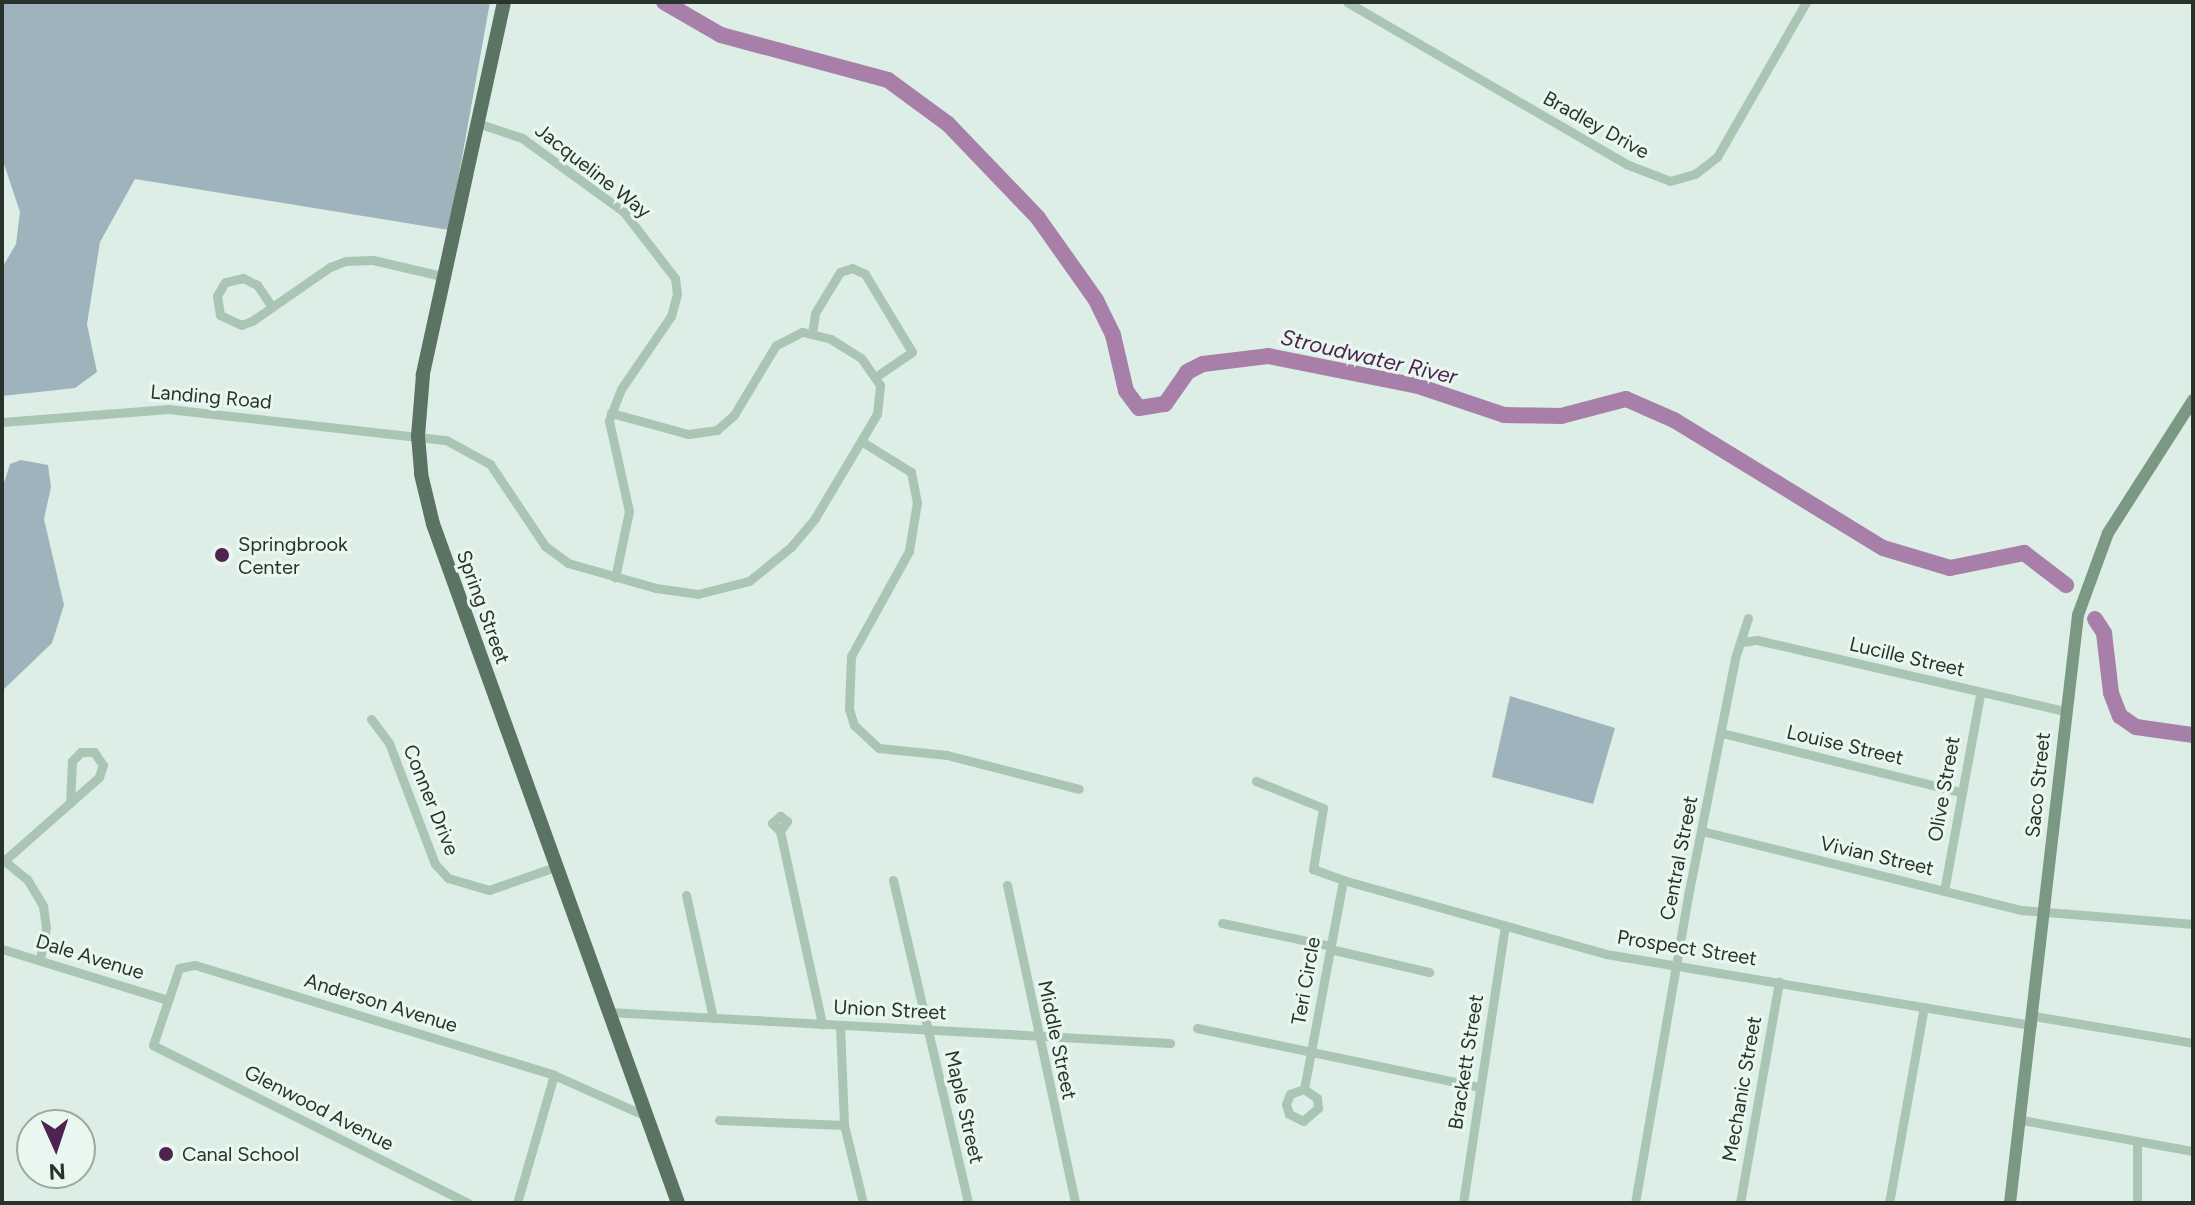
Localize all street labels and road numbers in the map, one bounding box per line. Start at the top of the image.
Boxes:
street label: Bradley Drive [1539,86,1653,164]
street label: Jacqueline Way [530,118,656,224]
street label: Landing Road [149,380,273,414]
street label: Spring Street [451,547,515,667]
street label: Lucille Street [1847,632,1967,682]
street label: Louise Street [1784,720,1906,770]
street label: Saco Street [2021,731,2055,839]
street label: Olive Street [1923,734,1965,844]
street label: Conner Drive [398,741,464,859]
street label: Central Street [1655,794,1703,922]
street label: Vivian Street [1818,831,1936,881]
street label: Prospect Street [1615,925,1759,971]
street label: Dale Avenue [33,929,147,985]
street label: Teri Circle [1286,935,1326,1027]
street label: Anderson Avenue [302,968,460,1038]
street label: Middle Street [1033,978,1081,1102]
street label: Brackett Street [1443,993,1489,1131]
street label: Union Street [833,995,947,1025]
street label: Mechanic Street [1717,1014,1767,1164]
street label: Maple Street [939,1048,989,1166]
street label: Glenwood Avenue [240,1060,398,1156]

